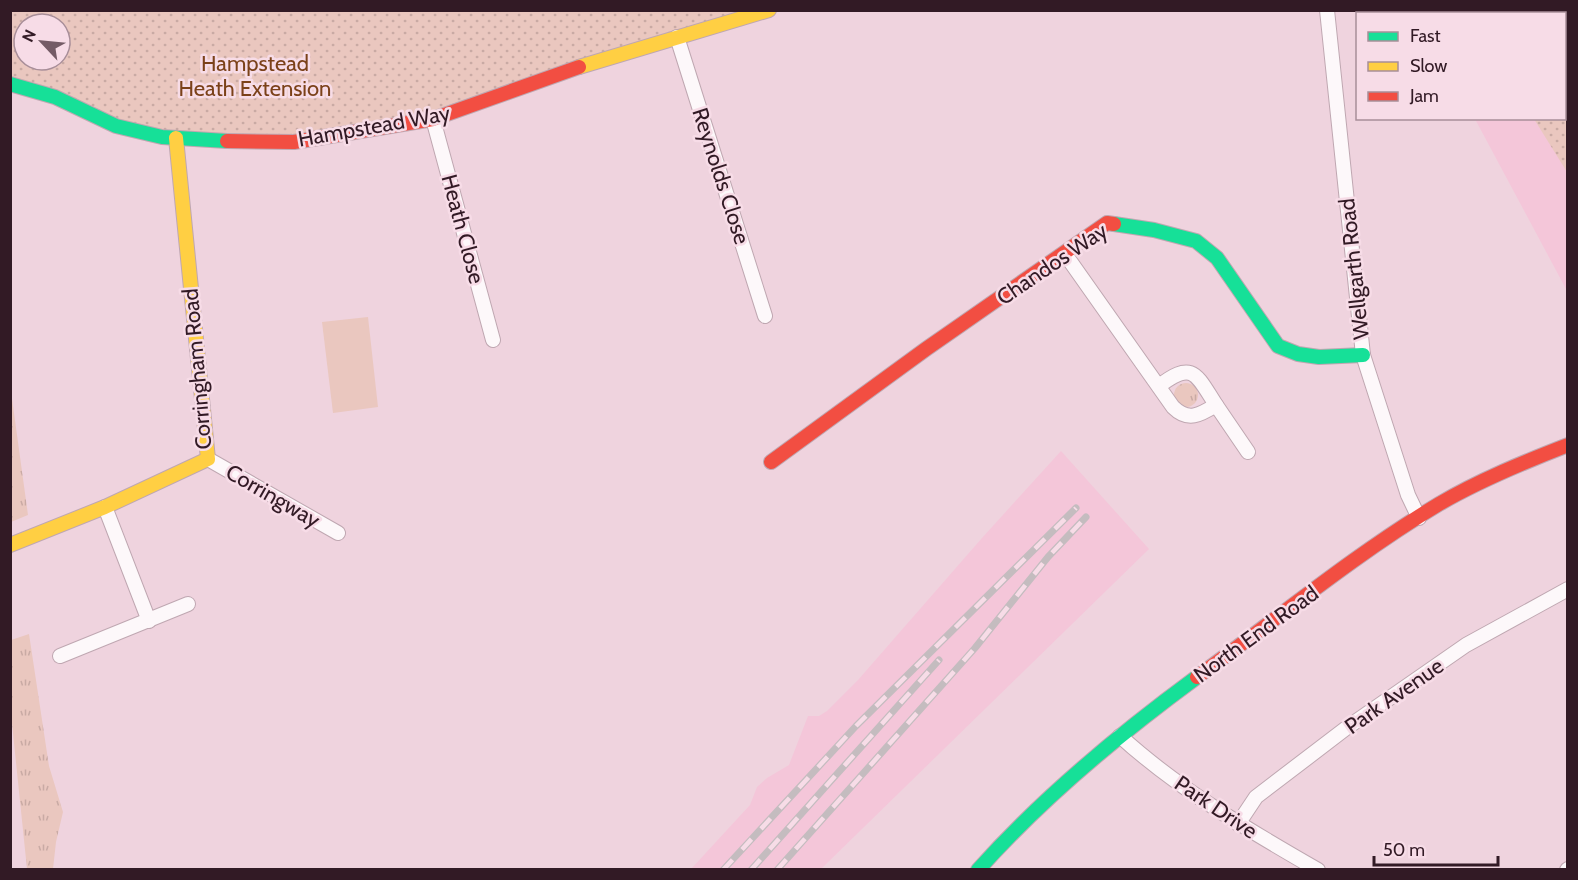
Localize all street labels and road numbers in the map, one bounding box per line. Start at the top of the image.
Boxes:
street label: Hampstead Way [296,99,452,153]
street label: Reynolds Close [686,104,756,248]
street label: Heath Close [435,171,491,287]
street label: Wellgarth Road [1333,197,1375,341]
street label: Chandos Way [991,217,1113,311]
street label: Corringham Road [177,287,217,451]
street label: Corringway [221,458,325,534]
street label: North End Road [1188,580,1324,688]
street label: Park Avenue [1339,652,1449,740]
street label: Park Drive [1170,770,1262,844]

